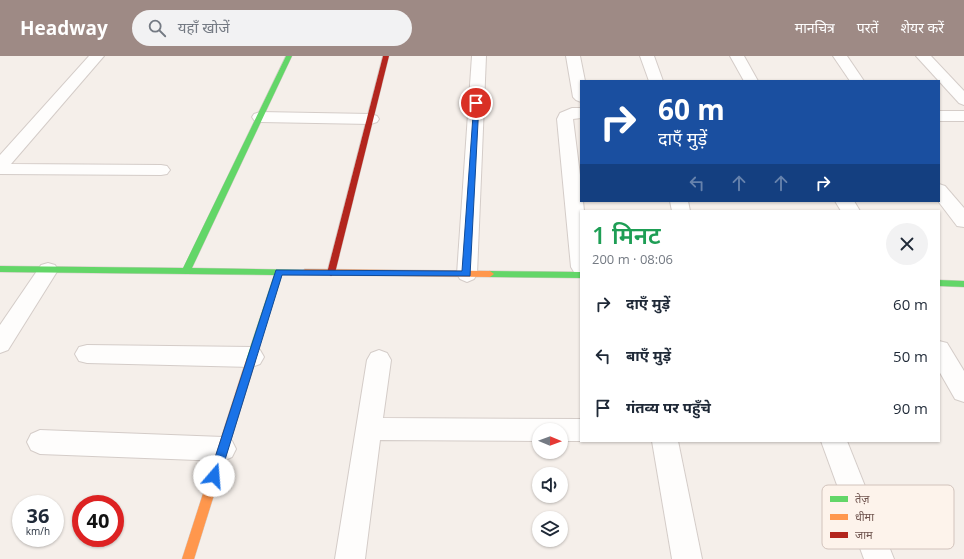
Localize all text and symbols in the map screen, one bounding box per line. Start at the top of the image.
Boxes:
search box [132,10,412,46]
text: Headway [20,15,108,41]
icon: search [146,17,168,39]
text: यहाँ खोजें [178,17,230,37]
text: मानचित्र [795,18,835,37]
text: परतें [857,18,879,37]
text: शेयर करें [901,18,944,37]
pin [459,86,493,120]
text: 60 m [658,90,725,128]
icon: arrive [465,92,487,114]
icon: right [592,96,644,148]
text: दाएँ मुड़ें [658,126,707,150]
icon: left [686,172,708,194]
icon: ahead [728,172,750,194]
icon: ahead [770,172,792,194]
icon: right [812,172,834,194]
text: 1 मिनट [592,218,661,251]
button: close [886,223,928,265]
text: 200 m · 08:06 [592,250,673,268]
icon: right [592,293,614,315]
text: दाएँ मुड़ें [626,293,670,313]
text: 60 m [893,294,928,314]
icon: left [592,345,614,367]
text: बाएँ मुड़ें [626,345,671,365]
text: 50 m [893,346,928,366]
icon: arrive [592,397,614,419]
text: गंतव्य पर पहुँचे [626,397,711,417]
text: 90 m [893,398,928,418]
north arrow [532,423,568,459]
map controls [532,423,568,547]
position arrow [193,455,235,497]
button: sound [532,467,568,503]
legend [822,485,954,549]
text: तेज़ [855,491,870,506]
speed limit sign: 40 [72,495,124,547]
text: 36 [27,502,49,529]
text: धीमा [855,509,874,524]
button: layers [532,511,568,547]
text: km/h [26,524,50,538]
text: जाम [855,527,873,542]

